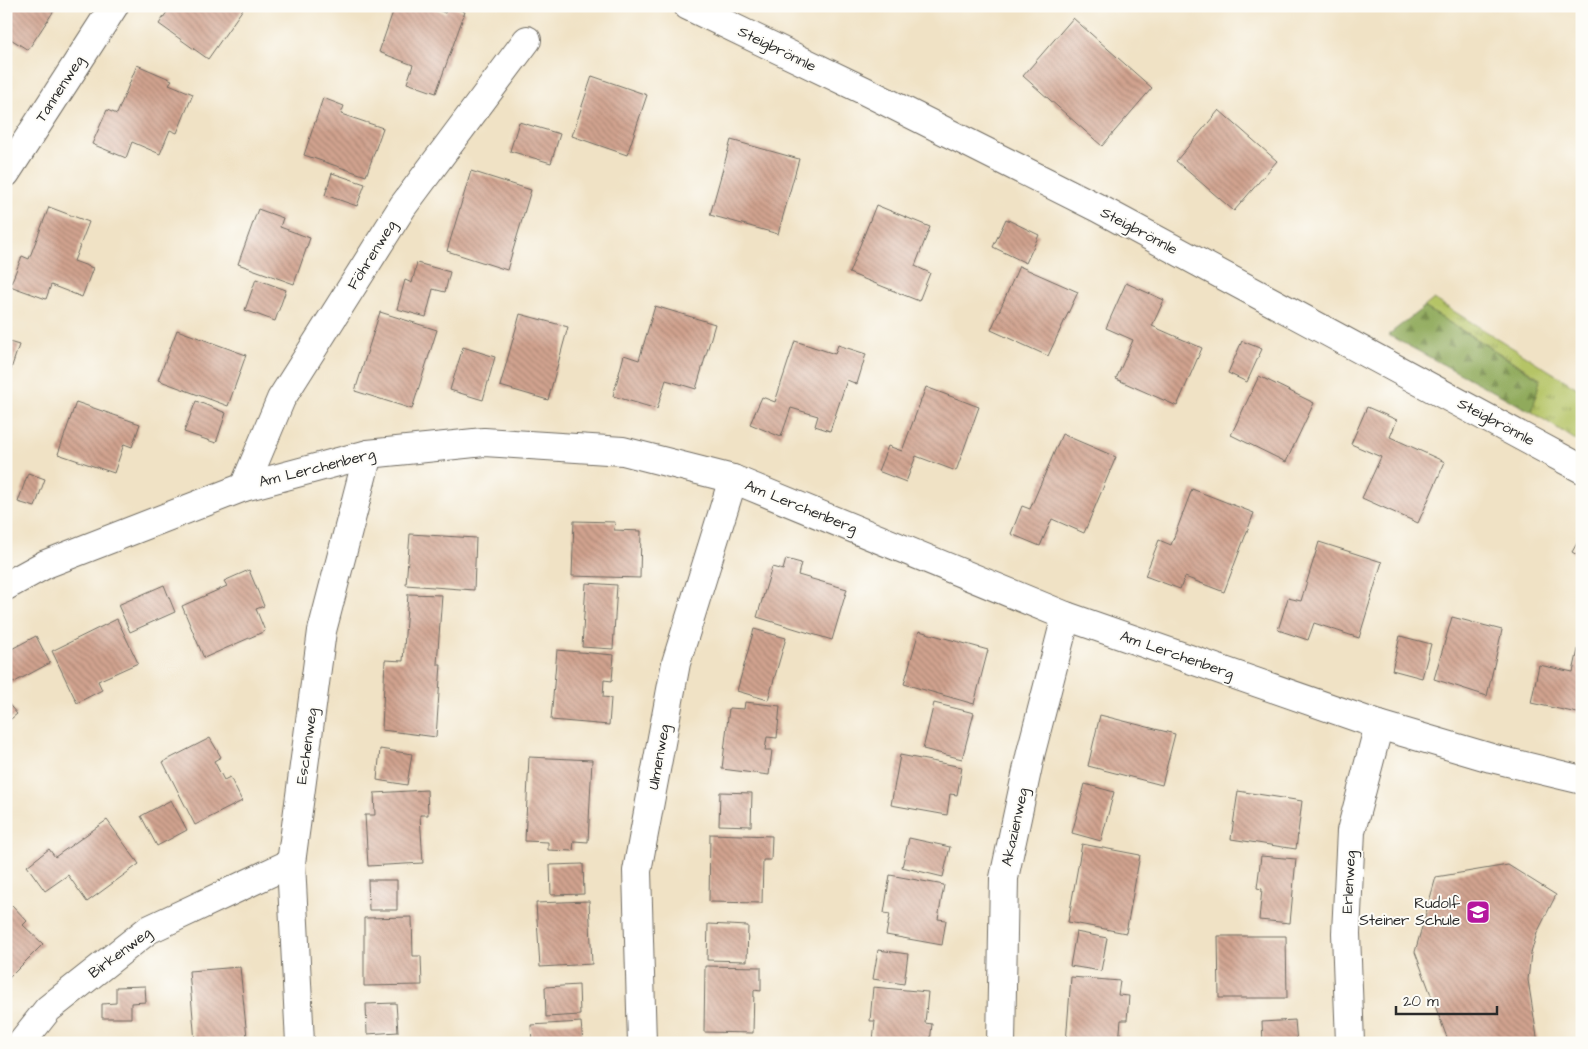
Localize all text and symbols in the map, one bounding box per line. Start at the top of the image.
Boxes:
street label: Steigbrönnle [734,21,820,78]
street label: Tannenweg [31,51,90,127]
street label: Steigbrönnle [1096,202,1181,261]
street label: Föhrenweg [342,216,403,294]
street label: Steigbrönnle [1453,393,1538,452]
street label: Am Lerchenberg [257,443,378,494]
street label: Am Lerchenberg [741,475,860,540]
street label: Am Lerchenberg [1117,626,1237,685]
street label: Eschenweg [291,706,324,786]
street label: Ulmenweg [643,722,676,792]
street label: Akazienweg [996,786,1035,868]
street label: Erlenweg [1337,850,1362,914]
place label: Rudolf Steiner Schule [1359,893,1460,931]
school or university icon: Rudolf Steiner Schule [1465,899,1491,925]
street label: Birkenweg [84,922,157,984]
scale bar [1396,984,1497,1016]
text: 20 m [1403,991,1439,1012]

